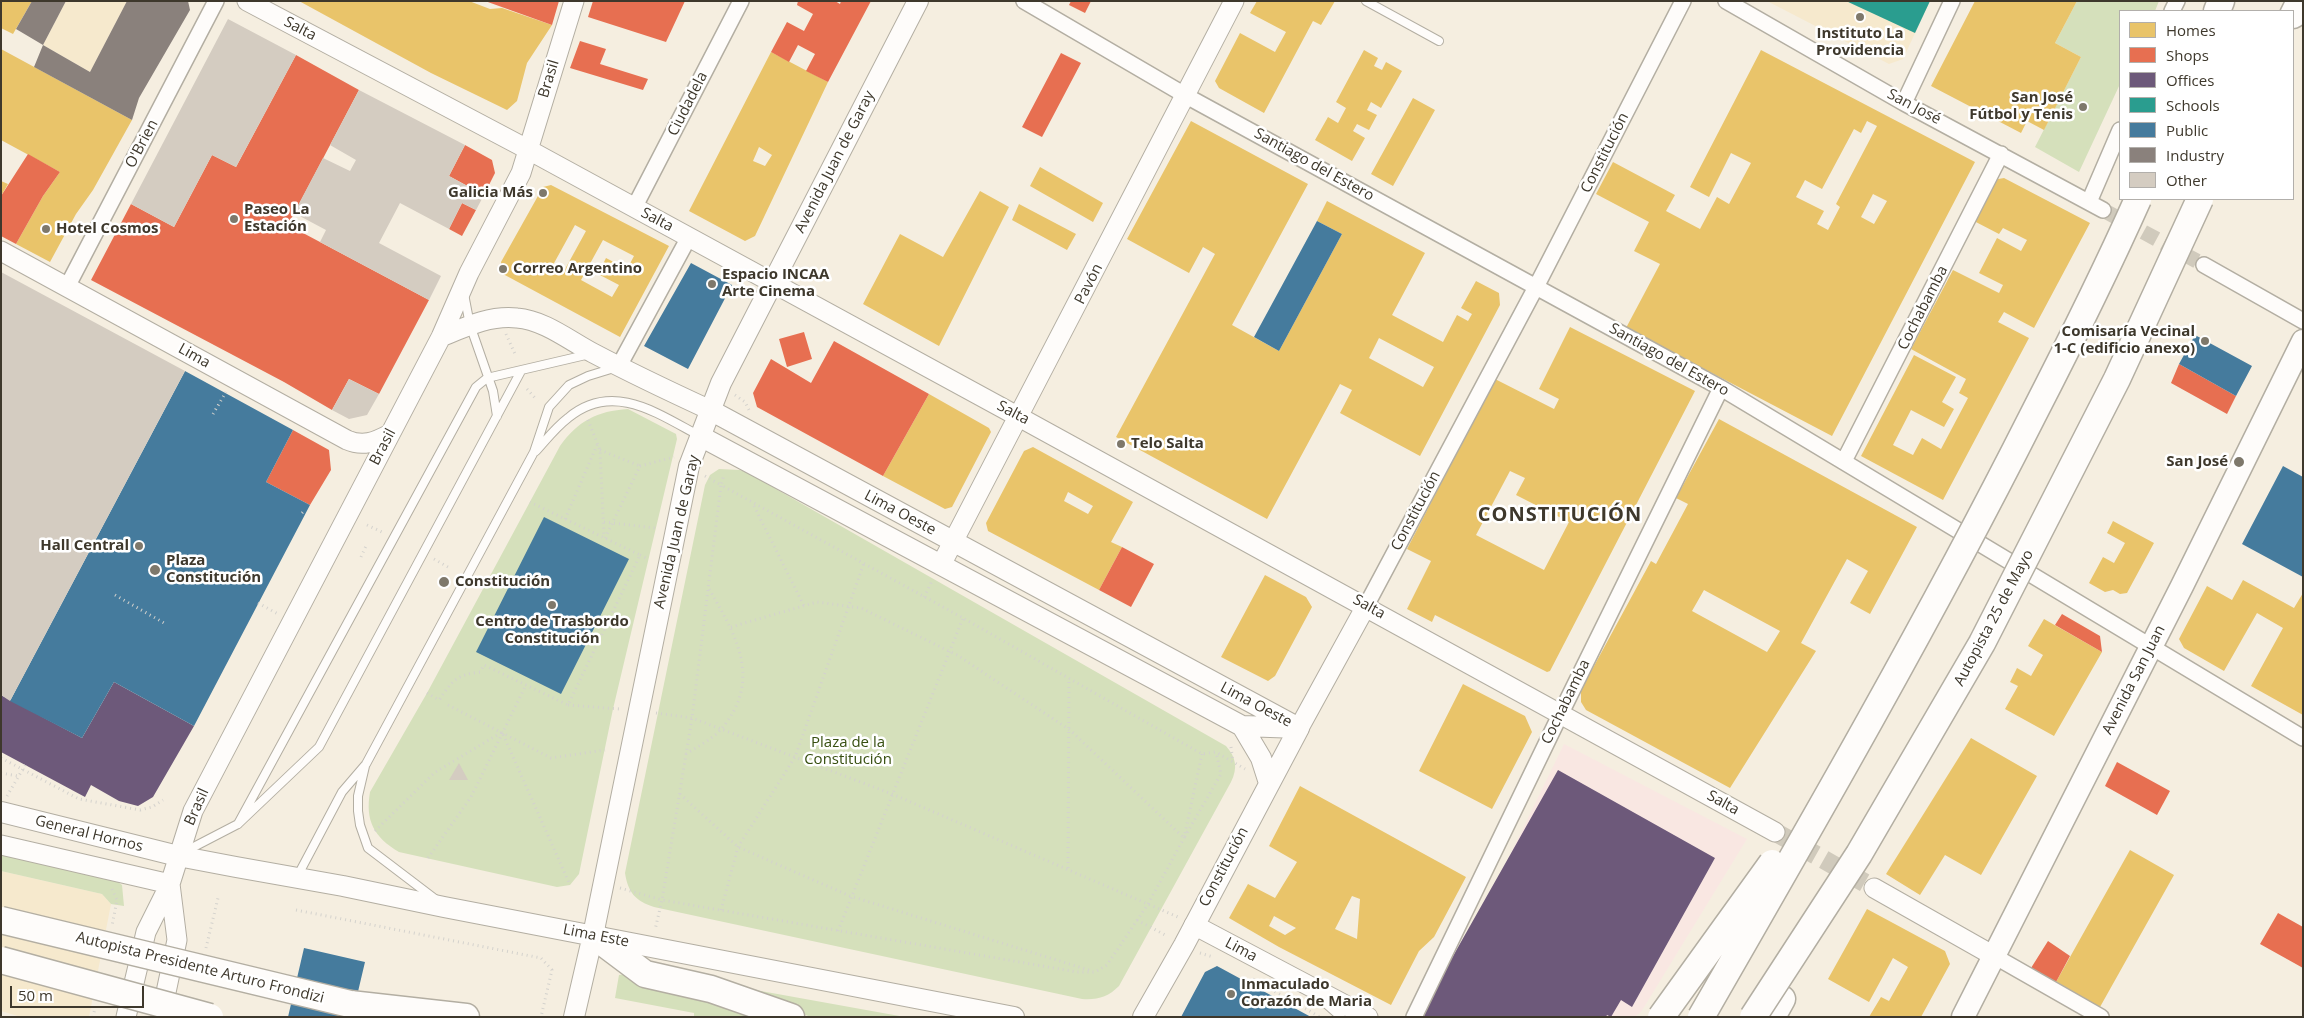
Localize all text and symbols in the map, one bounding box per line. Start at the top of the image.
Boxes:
legend [2119,10,2294,200]
marker: Instituto La Providencia [1854,11,1866,23]
street label: Salta [281,13,319,45]
text: Homes [2166,20,2216,40]
place label: Instituto La Providencia [1816,25,1904,60]
text: Shops [2166,45,2209,65]
street label: Brasil [535,58,563,100]
street label: Ciudadela [664,69,712,139]
text: Offices [2166,70,2214,90]
street label: San José [1884,85,1944,129]
street label: Avenida Juan de Garay [791,88,879,236]
place label: San José Fútbol y Tenis [1969,89,2073,124]
text: Schools [2166,95,2220,115]
marker: San José Fútbol y Tenis [2077,101,2089,113]
street label: Constitución [1577,110,1633,196]
street label: O'Brien [122,117,162,171]
text: Public [2166,120,2208,140]
street label: Santiago del Estero [1251,125,1377,205]
text: Industry [2166,145,2224,165]
text: Other [2166,170,2207,190]
place label: Galicia Más [448,184,533,202]
marker: Galicia Más [537,187,549,199]
place label: Paseo La Estación [244,201,310,236]
street label: Salta [638,204,676,236]
marker: Paseo La Estación [228,213,240,225]
place label: Hotel Cosmos [56,220,158,238]
marker: Hotel Cosmos [40,223,52,235]
place label: Correo Argentino [513,260,642,278]
street label: Pavón [1071,261,1107,307]
marker: Correo Argentino [497,263,509,275]
street label: Cochabamba [1894,263,1952,353]
place label: Espacio INCAA Arte Cinema [722,266,829,301]
marker: Espacio INCAA Arte Cinema [706,278,718,290]
street label: Santiago del Estero [1606,320,1732,400]
place label: Comisaría Vecinal 1-C (edificio anexo) [2053,323,2195,358]
marker: Comisaría Vecinal 1-C (edificio anexo) [2199,335,2211,347]
street label: Lima [175,340,213,372]
street label: Salta [994,397,1032,429]
street label: Brasil [366,426,400,468]
place label: Telo Salta [1131,435,1204,453]
marker: Telo Salta [1115,438,1127,450]
street label: Avenida Juan de Garay [651,453,703,611]
place label: San José [2166,453,2228,471]
marker: San José [2232,455,2246,469]
street label: Constitución [1387,468,1445,554]
street label: Lima Oeste [861,487,939,539]
district label: CONSTITUCIÓN [1476,503,1644,527]
place label: Hall Central [40,537,129,555]
marker: Hall Central [133,540,145,552]
street label: Autopista 25 de Mayo [1950,547,2038,689]
place label: Plaza Constitución [166,552,261,587]
marker: Plaza Constitución [148,563,162,577]
place label: Constitución [455,573,550,591]
marker: Constitución [437,575,451,589]
street label: Salta [1350,591,1388,623]
marker: Centro de Trasbordo Constitución [546,599,558,611]
place label: Centro de Trasbordo Constitución [475,613,629,648]
street label: Avenida San Juan [2099,622,2169,738]
street label: Cochabamba [1538,657,1594,747]
street label: Lima Oeste [1217,679,1295,731]
park label: Plaza de la Constitución [804,734,892,769]
street label: Brasil [181,786,213,828]
street label: Salta [1704,787,1742,819]
street label: General Hornos [33,812,145,856]
street label: Constitución [1195,824,1253,910]
street label: Lima Este [561,921,631,951]
street label: Autopista Presidente Arturo Frondizi [74,928,326,1008]
street label: Lima [1222,934,1260,966]
scale bar [12,976,146,1008]
place label: Inmaculado Corazón de Maria [1241,976,1372,1011]
text: 50 m [18,985,53,1005]
marker: Inmaculado Corazón de Maria [1225,988,1237,1000]

